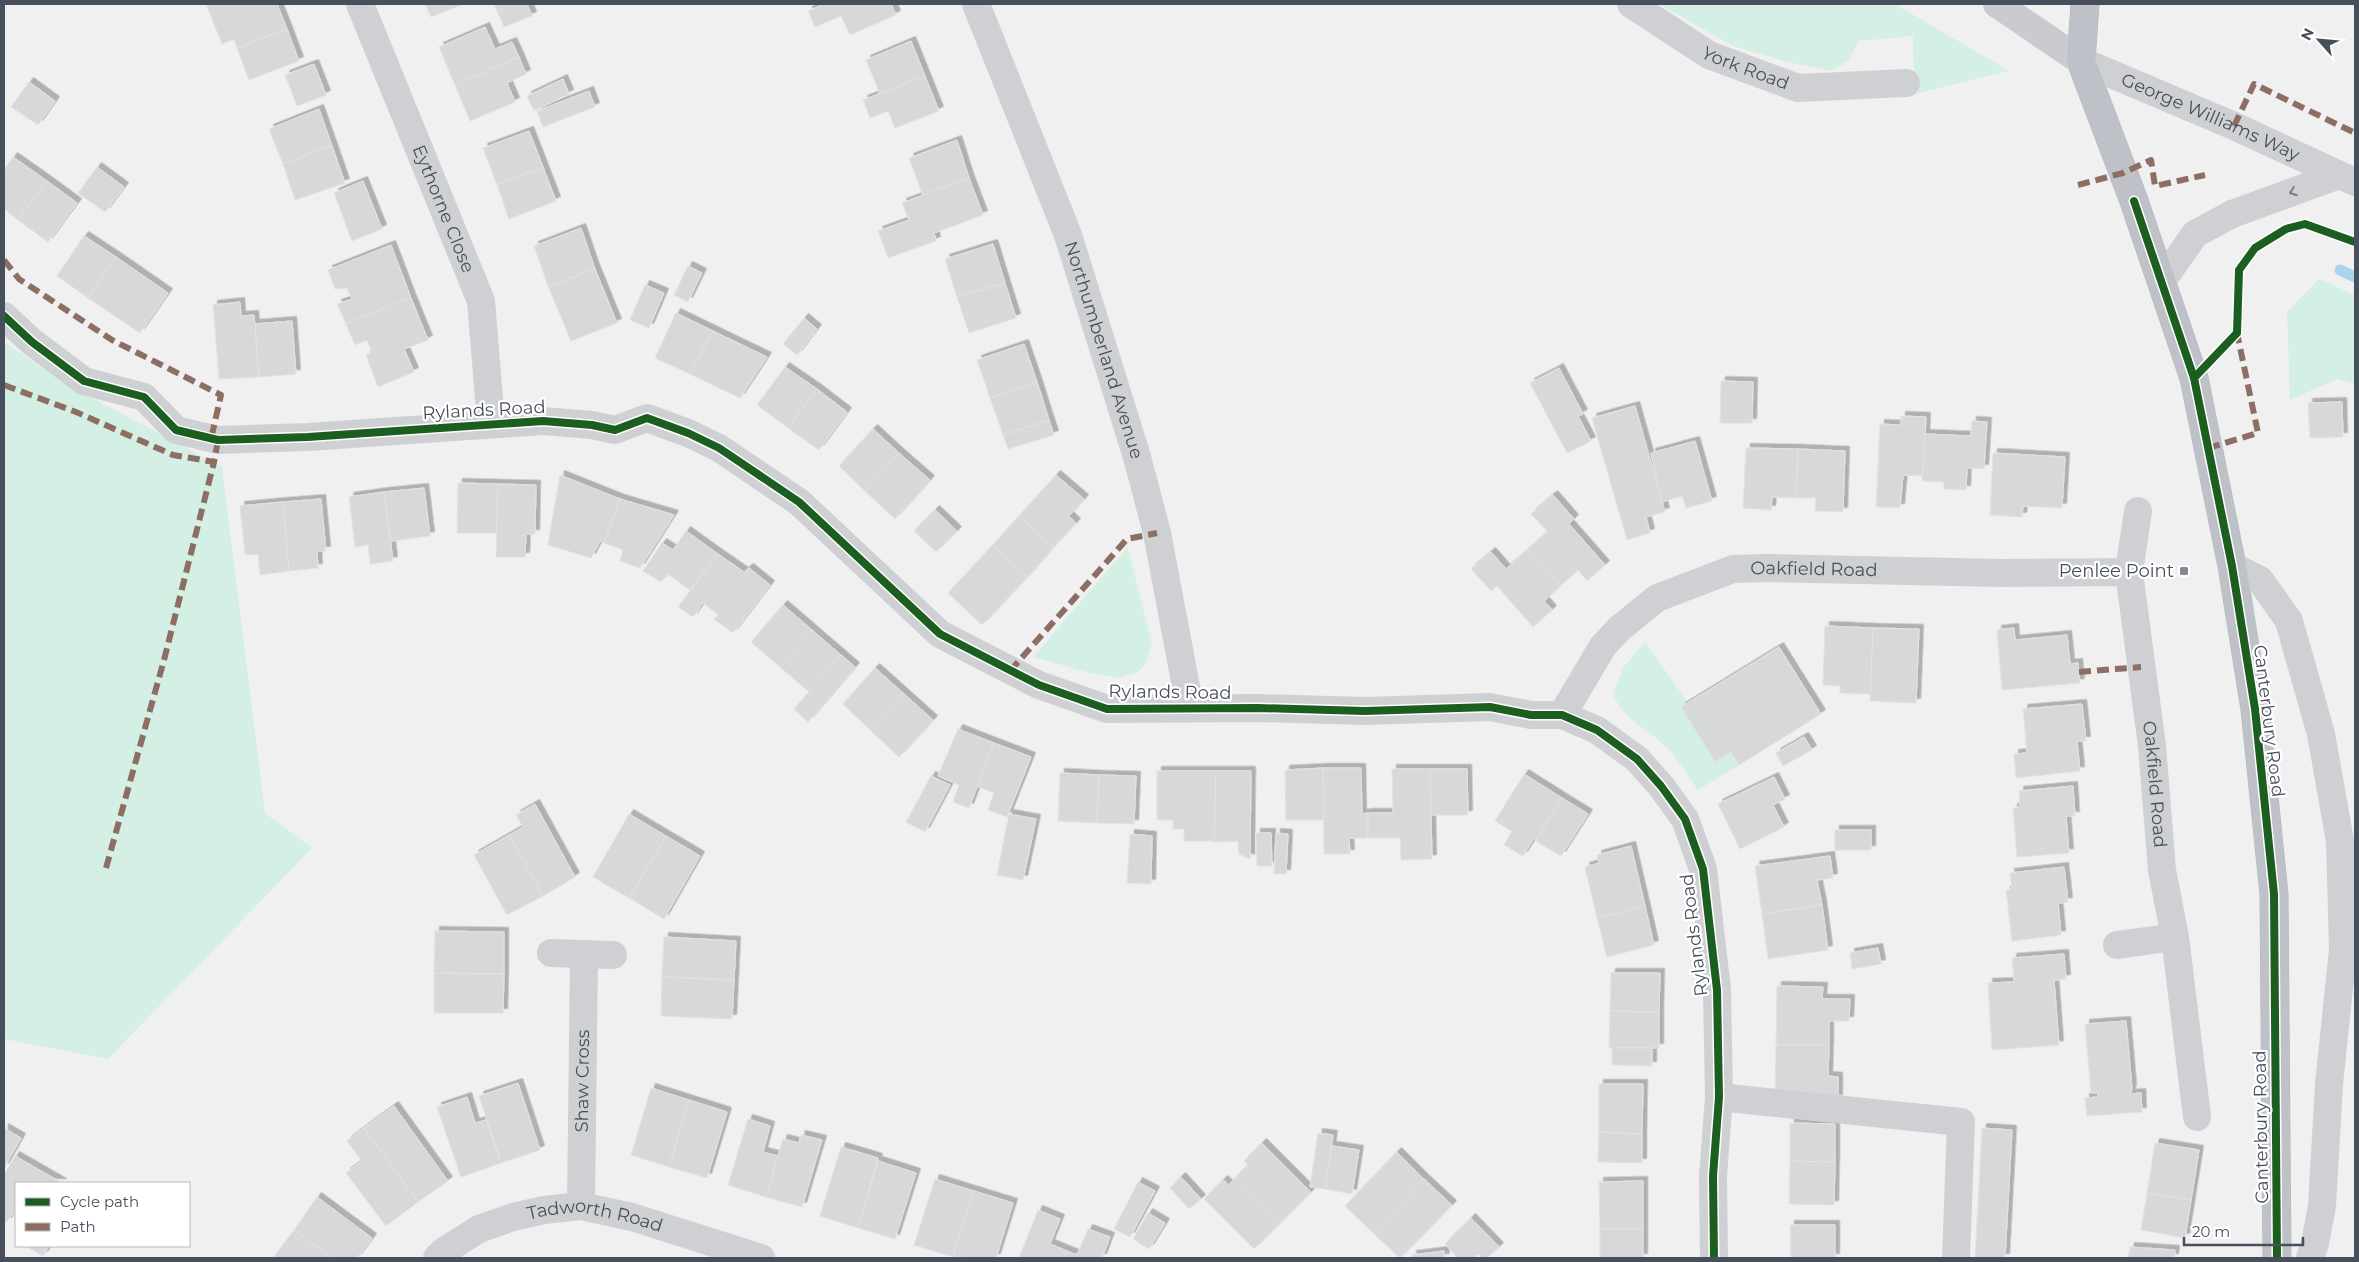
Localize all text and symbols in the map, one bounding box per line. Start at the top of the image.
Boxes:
north arrow [2294,15,2344,65]
text: N [2297,25,2318,43]
street label: York Road [1697,42,1792,95]
street label: George Williams Way [2118,68,2303,166]
street label: Eythorne Close [408,141,479,276]
one-way arrow [2289,186,2298,196]
street label: Northumberland Avenue [1060,238,1148,462]
street label: Rylands Road [422,396,546,424]
street label: Oakfield Road [1750,557,1878,581]
place label: Penlee Point [2059,560,2174,582]
marker: Penlee Point [2178,565,2190,577]
street label: Canterbury Road [2249,644,2289,798]
street label: Rylands Road [1108,680,1232,704]
street label: Oakfield Road [2138,720,2171,849]
street label: Rylands Road [1676,873,1712,997]
street label: Shaw Cross [571,1029,594,1133]
street label: Canterbury Road [2249,1050,2273,1204]
legend [15,1182,190,1247]
text: Cycle path [60,1192,139,1211]
street label: Tadworth Road [525,1195,666,1237]
scale bar [2184,1214,2303,1246]
text: Path [60,1217,96,1236]
text: 20 m [2192,1222,2230,1241]

